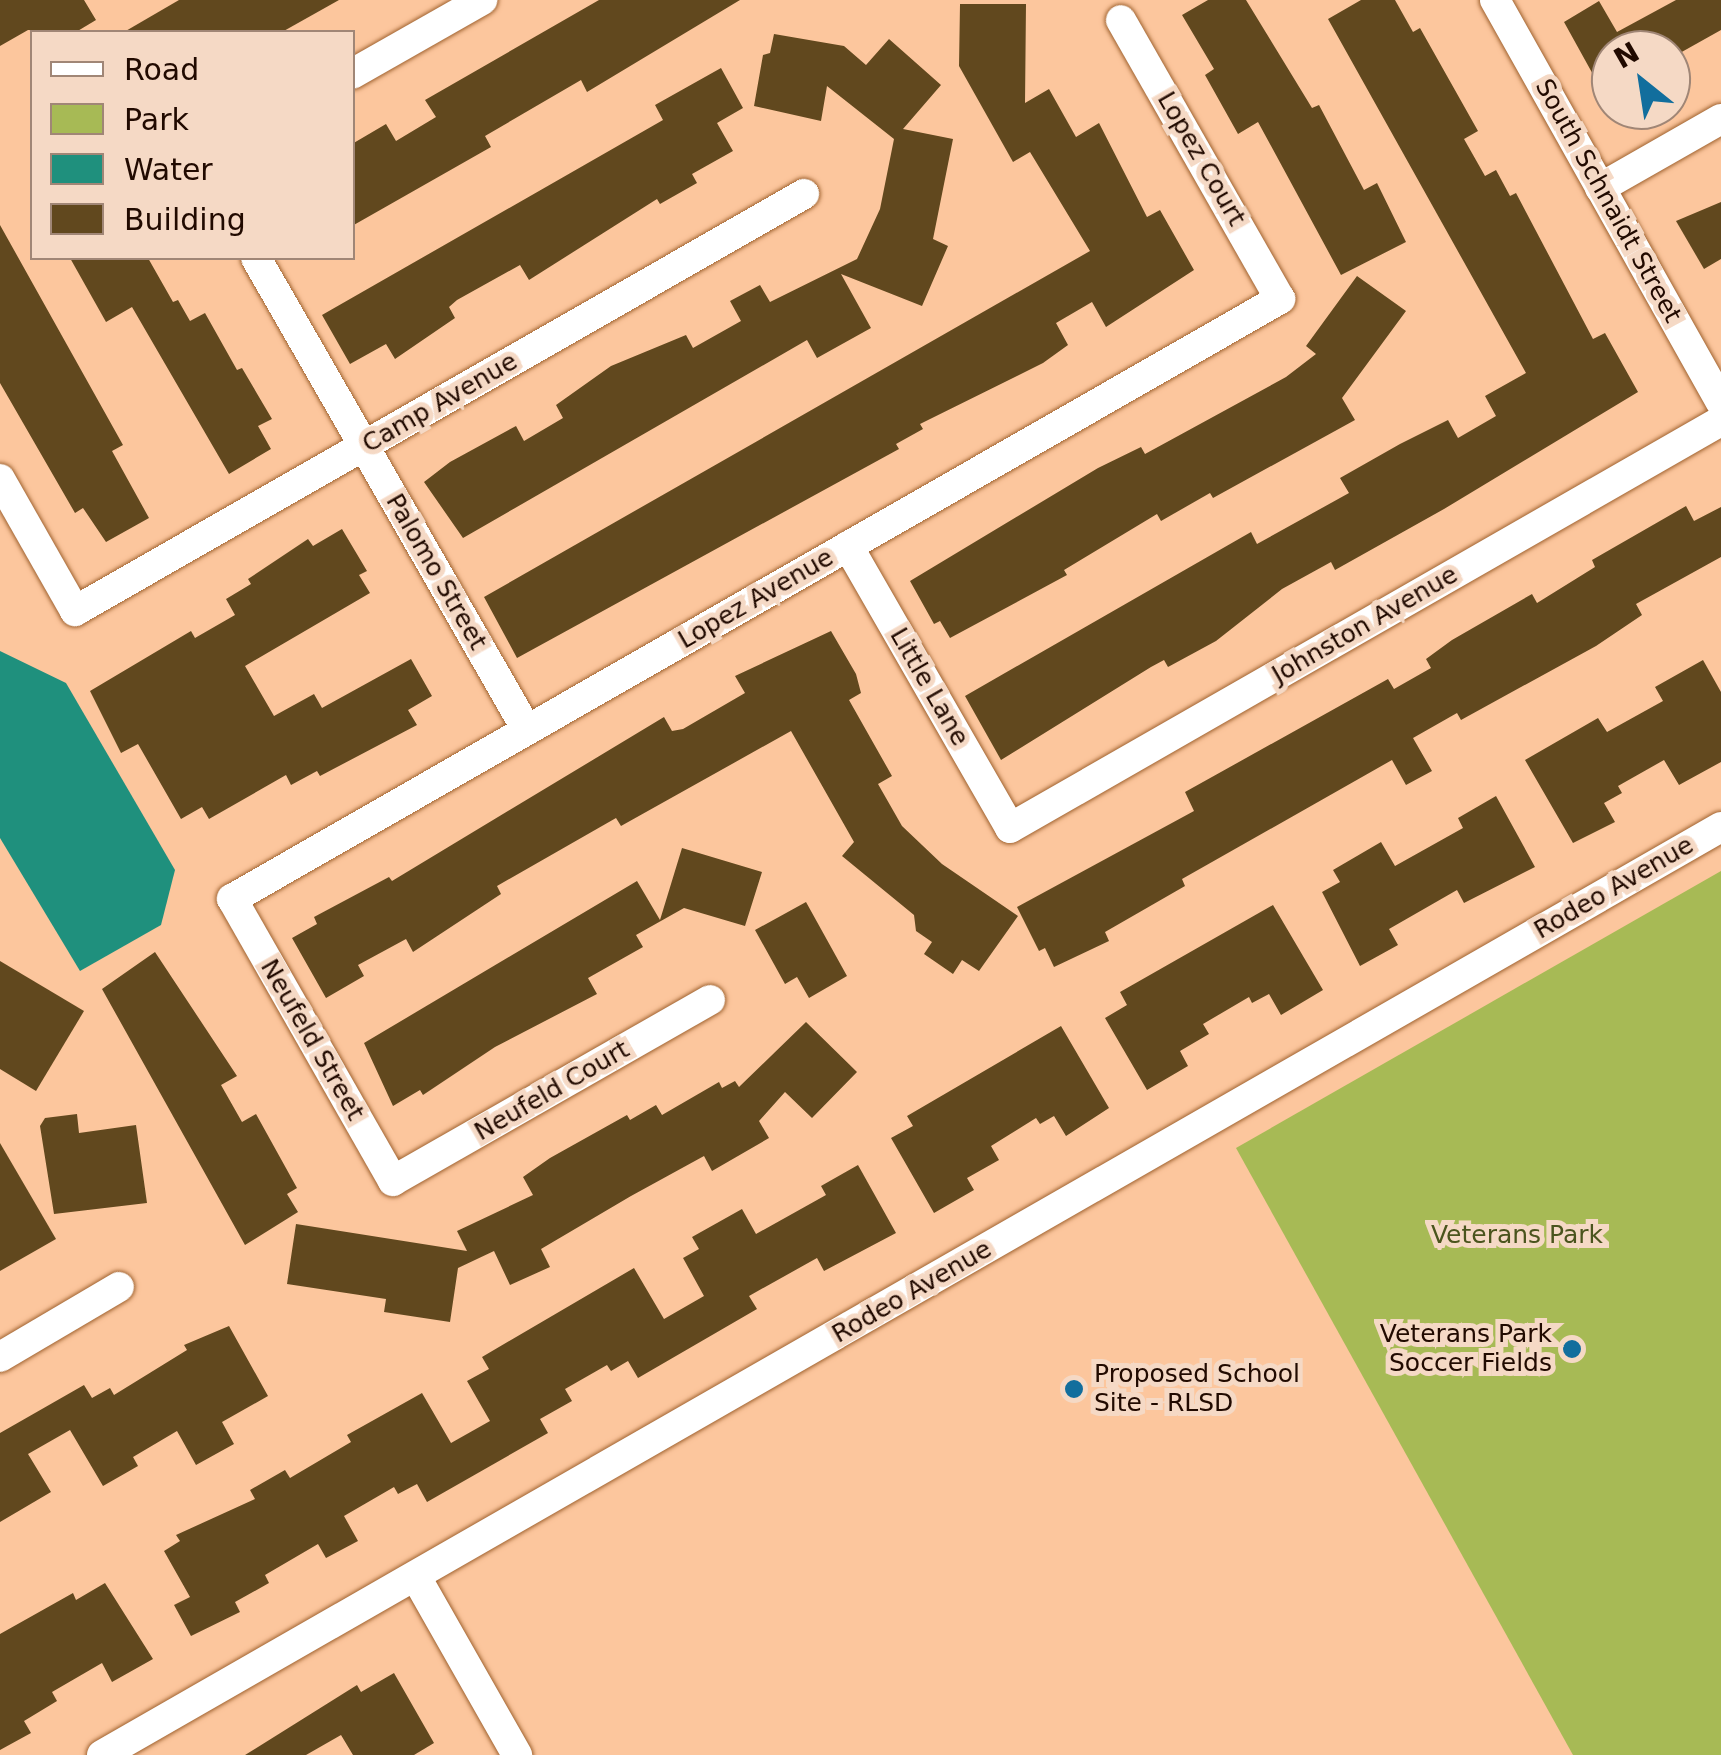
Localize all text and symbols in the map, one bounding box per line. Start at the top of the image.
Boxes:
legend [30,30,355,260]
north arrow [1591,30,1691,130]
text: N [1608,35,1645,75]
text: Road [124,52,199,87]
street label: South Schnaidt Street [1529,74,1687,328]
street label: Lopez Court [1151,87,1251,231]
text: Park [124,102,189,137]
text: Water [124,152,213,187]
text: Building [124,202,246,237]
street label: Camp Avenue [357,347,523,459]
street label: Palomo Street [379,489,493,655]
street label: Lopez Avenue [673,543,839,655]
street label: Johnston Avenue [1267,560,1463,690]
street label: Little Lane [883,623,975,751]
street label: Rodeo Avenue [1529,830,1699,946]
street label: Neufeld Street [254,954,370,1126]
street label: Neufeld Court [469,1035,635,1147]
park label: Veterans Park [1431,1220,1603,1250]
street label: Rodeo Avenue [827,1234,997,1350]
place label: Veterans Park Soccer Fields [1380,1320,1552,1379]
marker: Veterans Park Soccer Fields [1561,1338,1583,1360]
place label: Proposed School Site - RLSD [1094,1360,1300,1419]
marker: Proposed School Site - RLSD [1063,1378,1085,1400]

